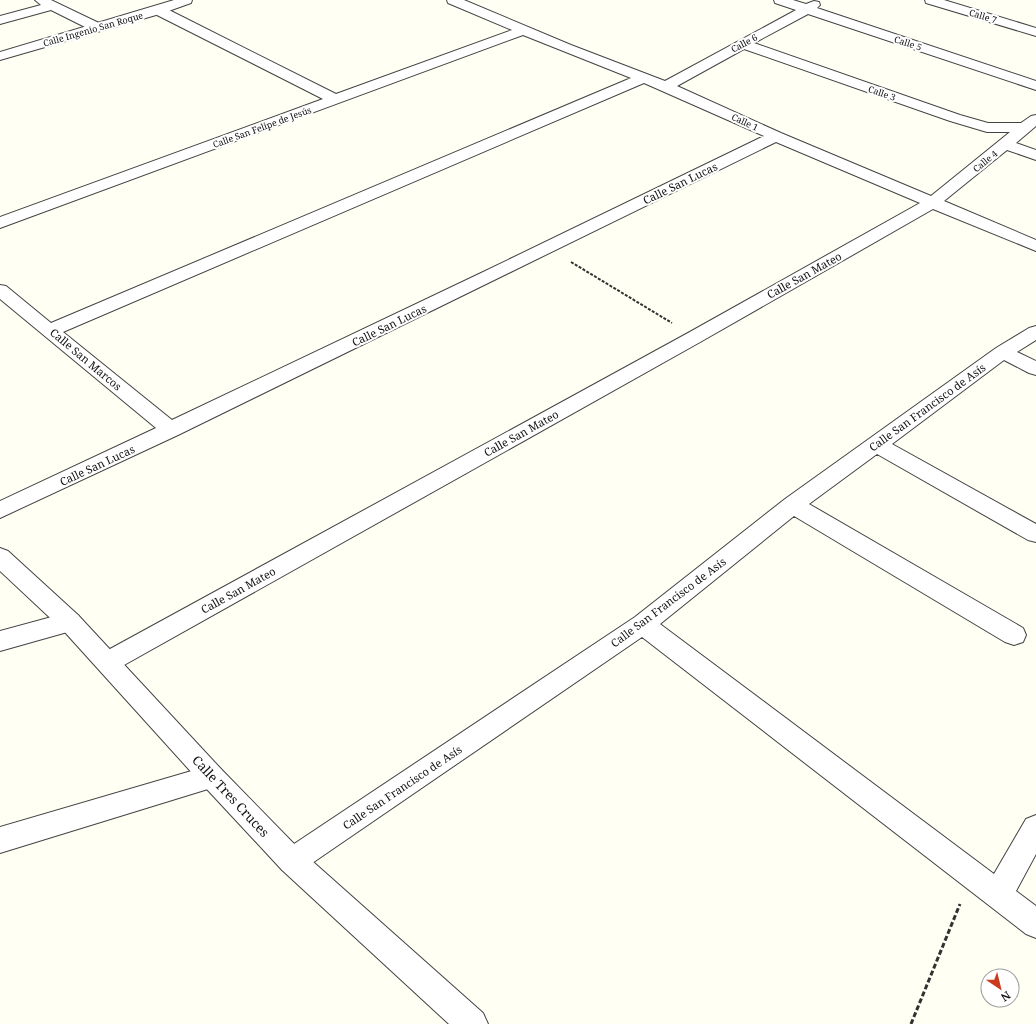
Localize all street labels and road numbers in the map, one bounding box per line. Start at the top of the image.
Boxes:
street label: Calle 7 [968,6,998,26]
street label: Calle Ingenio San Roque [41,8,145,50]
street label: Calle 6 [728,31,760,55]
street label: Calle 5 [893,32,923,54]
street label: Calle 3 [866,82,898,104]
street label: Calle San Felipe de Jesús [211,103,313,151]
street label: Calle 1 [729,110,761,134]
street label: Calle 4 [970,147,1000,175]
street label: Calle San Lucas [640,158,720,208]
street label: Calle San Mateo [764,248,844,302]
street label: Calle San Lucas [349,300,429,350]
street label: Calle San Marcos [47,325,125,393]
street label: Calle San Francisco de Asís [866,360,988,454]
street label: Calle San Mateo [481,406,561,460]
street label: Calle San Lucas [57,441,137,489]
street label: Calle San Francisco de Asís [607,554,729,650]
street label: Calle San Mateo [198,563,278,617]
street label: Calle San Francisco de Asís [340,741,465,833]
street label: Calle Tres Cruces [188,751,274,841]

